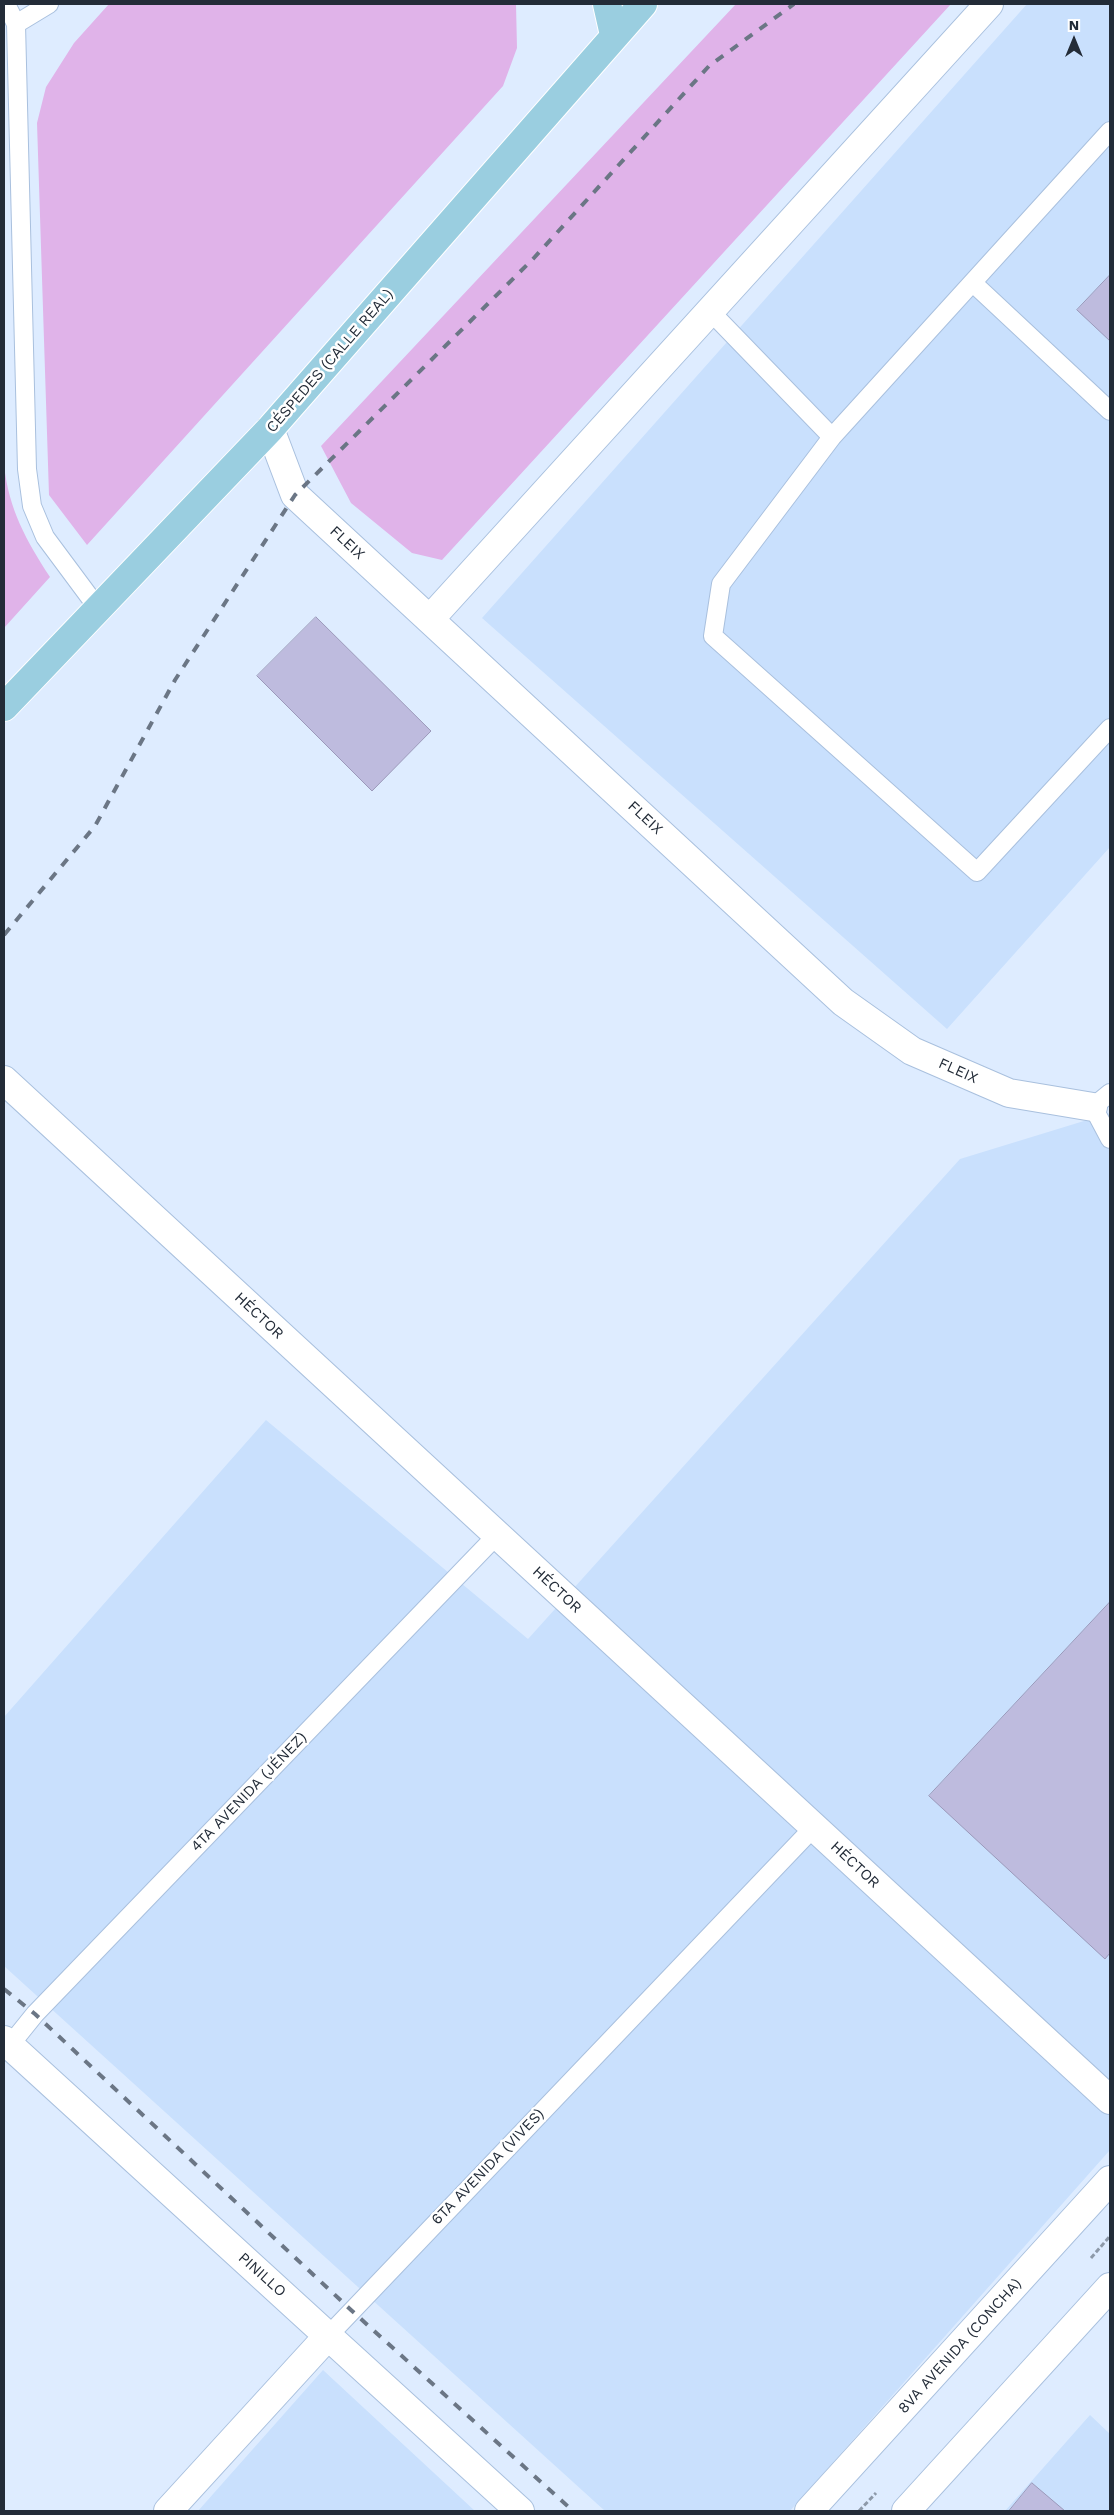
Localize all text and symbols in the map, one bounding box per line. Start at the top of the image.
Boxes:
north arrow [1049,15,1099,65]
text: N [1069,17,1079,33]
street label: CÉSPEDES (CALLE REAL) [263,286,397,436]
street label: FLEIX [326,522,368,564]
street label: FLEIX [624,797,666,839]
street label: FLEIX [936,1054,980,1088]
street label: HÉCTOR [231,1289,287,1343]
street label: HÉCTOR [529,1563,585,1617]
street label: 4TA AVENIDA (JÉNEZ) [187,1729,311,1855]
street label: HÉCTOR [827,1838,883,1892]
street label: 6TA AVENIDA (VIVES) [428,2105,548,2229]
street label: PINILLO [234,2249,290,2301]
street label: 8VA AVENIDA (CONCHA) [895,2275,1025,2417]

